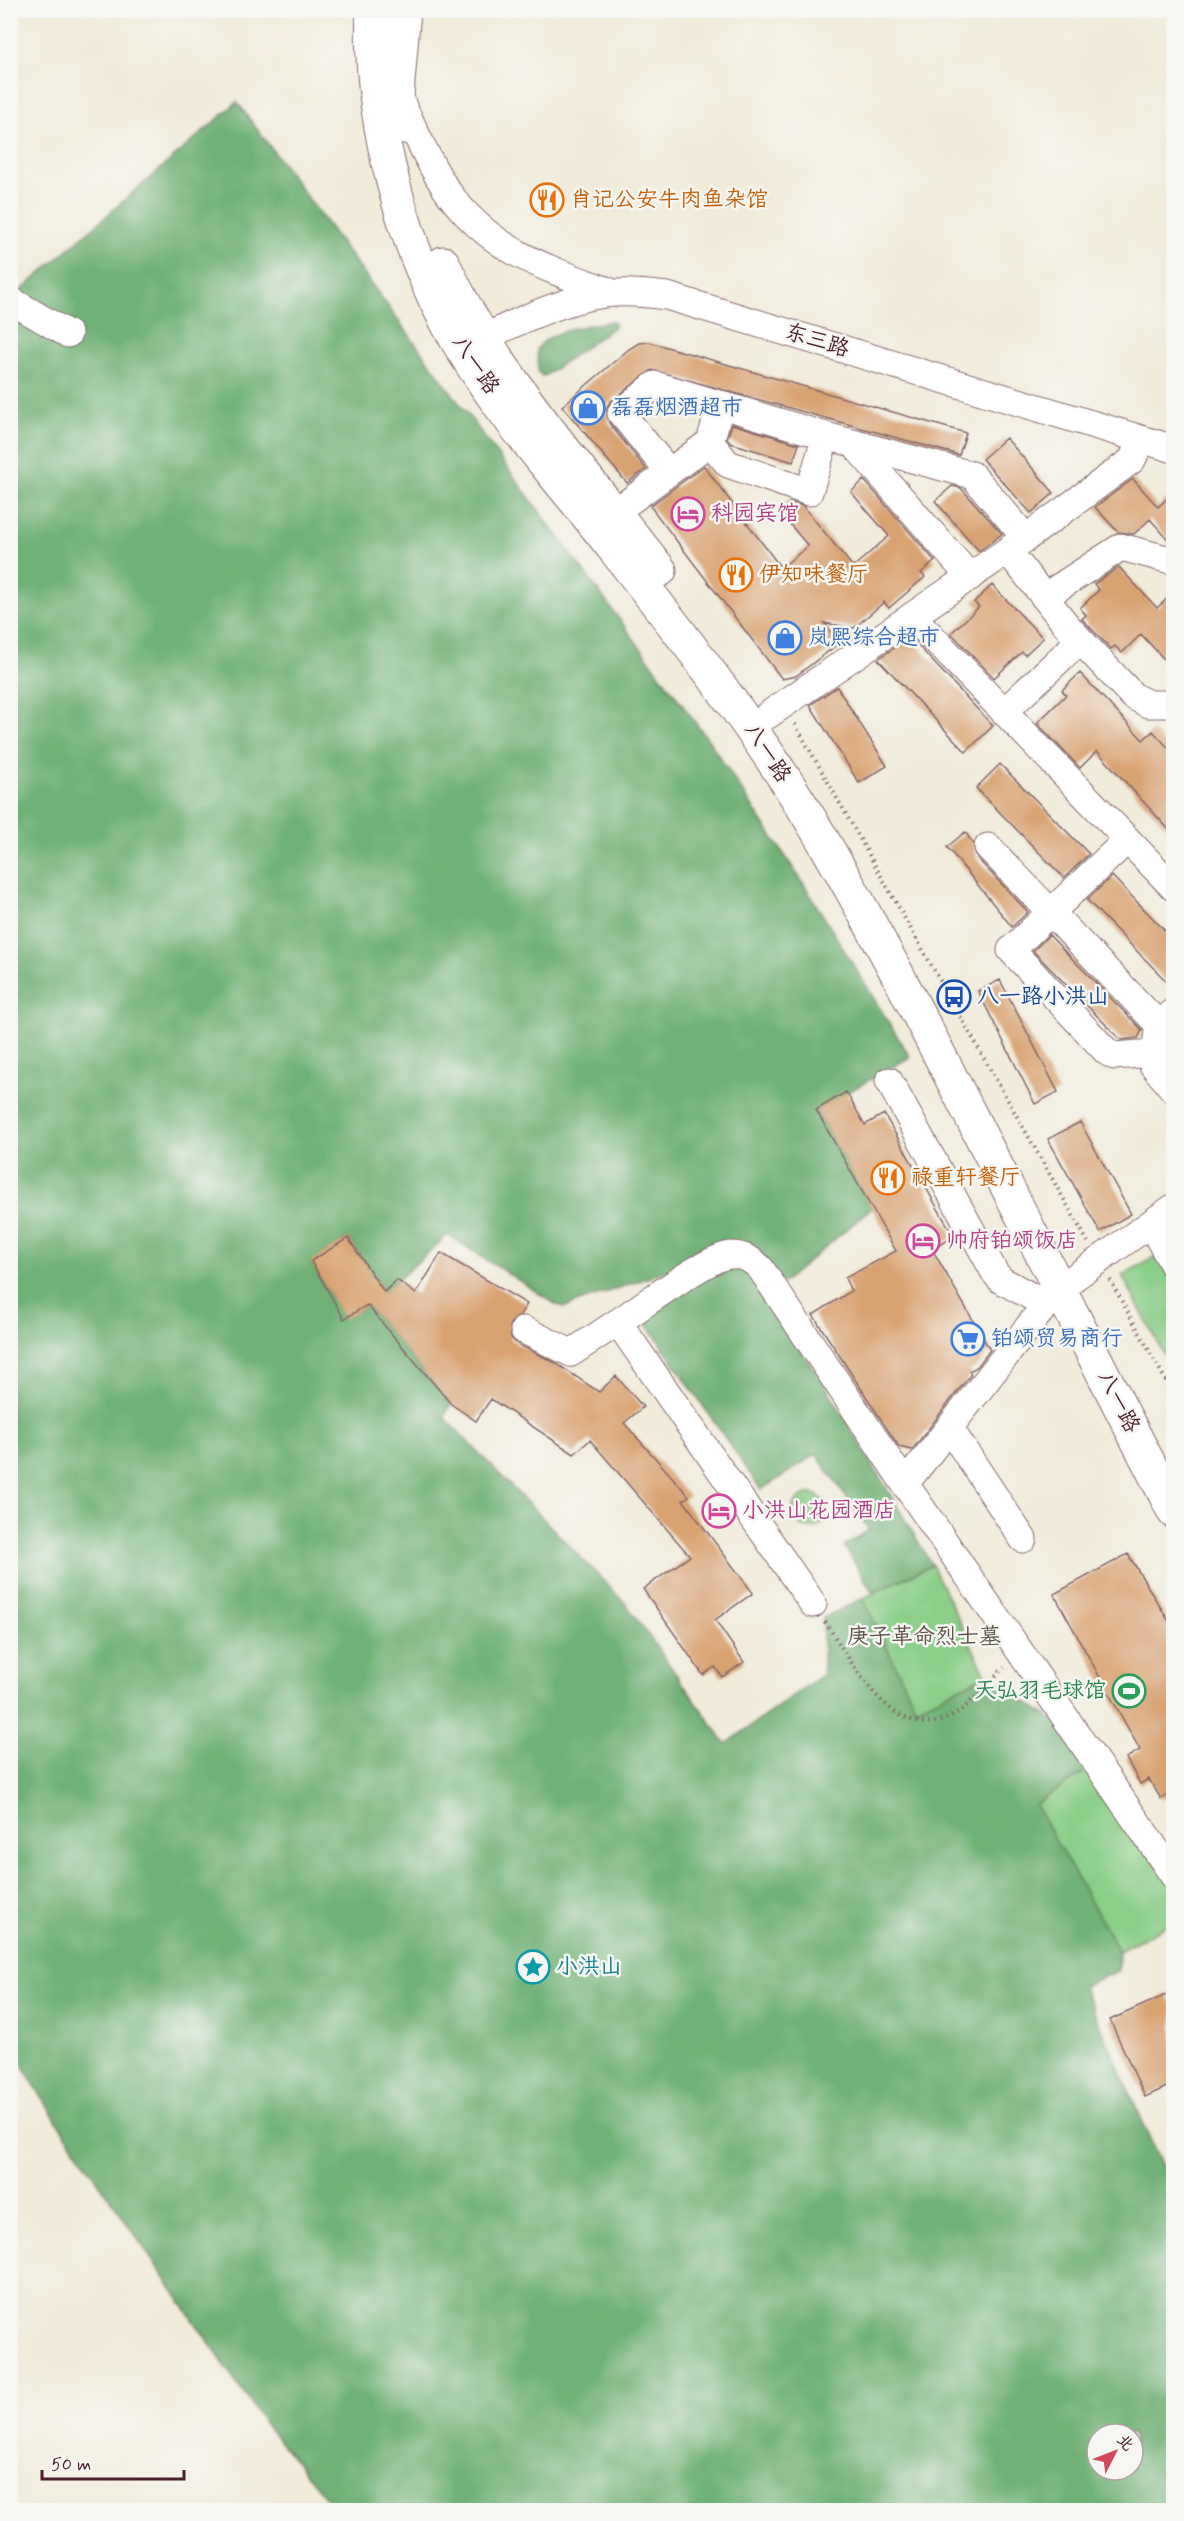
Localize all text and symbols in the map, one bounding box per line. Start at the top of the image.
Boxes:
restaurant icon: 肖记公安牛肉鱼杂馆 [529,182,565,218]
place label: 肖记公安牛肉鱼杂馆 [570,186,768,214]
street label: 东三路 [781,318,853,364]
street label: 八一路 [445,330,505,400]
shop icon: 磊磊烟酒超市 [570,390,606,426]
place label: 磊磊烟酒超市 [611,394,743,422]
hotel icon: 科园宾馆 [670,496,706,532]
place label: 科园宾馆 [711,500,799,528]
restaurant icon: 伊知味餐厅 [718,557,754,593]
place label: 伊知味餐厅 [759,561,869,589]
shop icon: 岚熙综合超市 [767,620,803,656]
place label: 岚熙综合超市 [808,624,940,652]
street label: 八一路 [737,718,797,788]
bus stop icon: 八一路小洪山 [936,979,972,1015]
place label: 八一路小洪山 [977,983,1109,1011]
restaurant icon: 禄重轩餐厅 [870,1160,906,1196]
place label: 禄重轩餐厅 [911,1164,1021,1192]
hotel icon: 帅府铂颂饭店 [905,1223,941,1259]
place label: 帅府铂颂饭店 [946,1227,1078,1255]
supermarket icon: 铂颂贸易商行 [950,1321,986,1357]
place label: 铂颂贸易商行 [991,1325,1123,1353]
street label: 八一路 [1091,1366,1145,1438]
hotel icon: 小洪山花园酒店 [701,1493,737,1529]
place label: 小洪山花园酒店 [742,1497,896,1525]
park label: 庚子革命烈士墓 [847,1623,1001,1651]
sports icon: 天弘羽毛球馆 [1111,1673,1147,1709]
place label: 天弘羽毛球馆 [974,1677,1106,1705]
place icon: 小洪山 [515,1949,551,1985]
place label: 小洪山 [556,1953,622,1981]
north arrow [1085,2422,1145,2482]
text: 北 [1112,2430,1138,2456]
scale bar [42,2443,184,2481]
text: 50 m [51,2453,91,2477]

